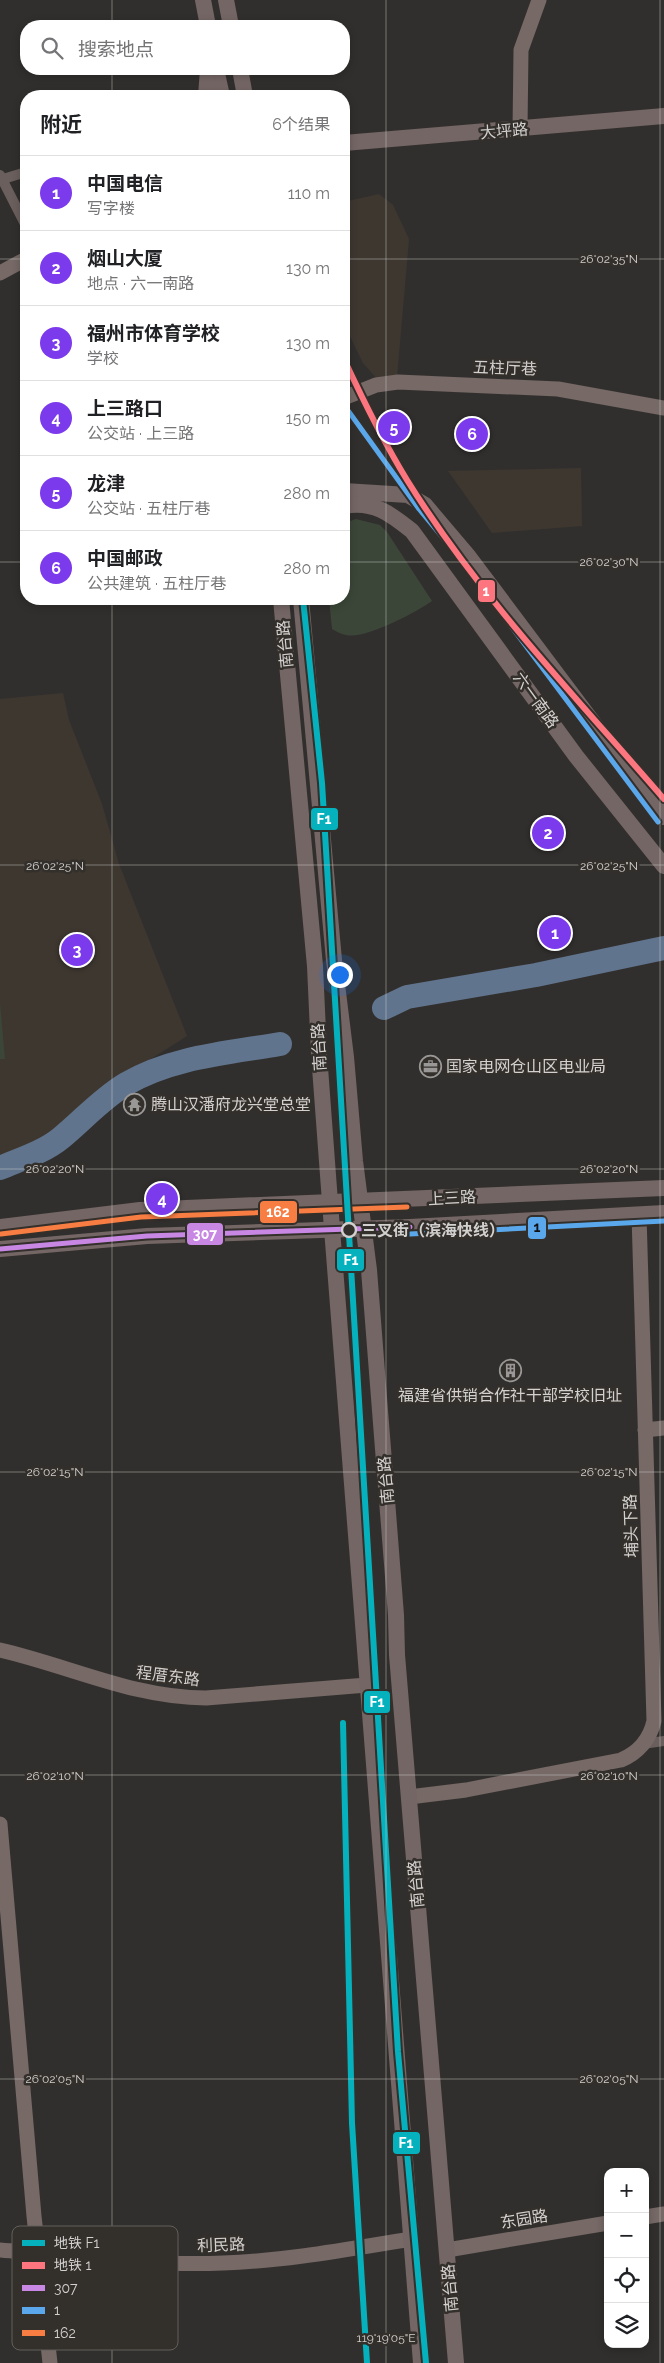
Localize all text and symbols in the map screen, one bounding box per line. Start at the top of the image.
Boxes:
search box [20,20,350,75]
icon: search [38,34,66,62]
text: 搜索地点 [78,38,154,60]
text: 附近 [40,112,82,137]
text: 6个结果 [272,115,330,134]
street label: 大坪路 [479,119,529,143]
text: 中国电信 [87,172,163,194]
text: 1 [52,184,60,203]
text: 110 m [288,184,330,203]
text: 写字楼 [87,199,135,218]
text: 烟山大厦 [87,247,163,269]
text: 26°02'35"N [580,252,638,266]
text: 2 [51,259,61,278]
text: 130 m [286,259,330,278]
text: 地点 · 六一南路 [87,274,194,293]
text: 福州市体育学校 [87,322,220,344]
text: 3 [52,334,60,353]
text: 130 m [286,334,330,353]
text: 学校 [87,349,119,368]
street label: 五柱厅巷 [473,357,537,379]
text: 上三路口 [87,397,163,419]
pin: 5 [378,408,410,446]
text: 4 [51,409,61,428]
text: 150 m [286,409,330,428]
pin: 6 [456,415,488,453]
text: 公交站 · 上三路 [87,424,194,443]
text: 龙津 [87,472,125,494]
text: 5 [52,484,60,503]
text: 280 m [284,484,330,503]
text: 公交站 · 五柱厅巷 [87,499,210,518]
text: 中国邮政 [87,547,163,569]
text: 26°02'30"N [580,555,638,569]
text: 6 [51,559,61,578]
text: 280 m [284,559,330,578]
text: 公共建筑 · 五柱厅巷 [87,574,226,593]
line badge: 1 [477,579,496,603]
text: 1 [483,583,490,599]
street label: 南台路 [273,619,297,669]
street label: 六一南路 [510,669,562,731]
line badge: F1 [310,807,339,831]
text: F1 [317,811,332,827]
pin: 2 [532,814,564,852]
text: 26°02'25"N [26,859,84,873]
text: 26°02'25"N [580,859,638,873]
pin: 1 [539,914,571,952]
pin: 3 [61,931,93,969]
your location [327,962,353,988]
street label: 南台路 [308,1023,330,1071]
office icon: 国家电网仓山区电业局 [418,1054,442,1078]
place label: 国家电网仓山区电业局 [446,1057,606,1076]
temple icon: 腾山汉潘府龙兴堂总堂 [123,1092,147,1116]
place label: 腾山汉潘府龙兴堂总堂 [151,1095,311,1114]
text: 26°02'20"N [26,1162,84,1176]
text: 26°02'20"N [580,1162,638,1176]
pin: 4 [146,1180,178,1218]
street label: 上三路 [428,1187,476,1209]
line badge: 162 [259,1200,298,1224]
text: 162 [266,1204,290,1220]
line badge: 1 [527,1216,547,1240]
text: 1 [534,1219,541,1235]
place label: 三叉街（滨海快线） [361,1221,505,1240]
line badge: 307 [186,1222,224,1246]
marker: 三叉街（滨海快线） [341,1222,357,1238]
text: 307 [193,1226,217,1242]
line badge: F1 [336,1248,365,1272]
text: F1 [344,1252,359,1268]
building icon: 福建省供销合作社干部学校旧址 [498,1359,522,1383]
place label: 福建省供销合作社干部学校旧址 [398,1386,622,1405]
street label: 南台路 [374,1455,398,1505]
text: 26°02'15"N [27,1465,83,1479]
text: 26°02'15"N [581,1465,637,1479]
street label: 埔头下路 [620,1494,642,1558]
street label: 程厝东路 [135,1663,201,1689]
line badge: F1 [363,1690,391,1714]
text: F1 [370,1694,385,1710]
text: 26°02'10"N [26,1769,84,1783]
text: 26°02'10"N [580,1769,638,1783]
street label: 南台路 [404,1859,428,1909]
text: 26°02'05"N [25,2072,85,2086]
text: 26°02'05"N [579,2072,639,2086]
line badge: F1 [392,2131,421,2155]
text: F1 [399,2135,414,2151]
map controls [604,2168,649,2348]
button: + [604,2168,649,2213]
street label: 东园路 [499,2206,549,2232]
button: − [604,2213,649,2258]
legend [12,2226,178,2350]
text: 地铁 F1 [54,2235,100,2251]
street label: 利民路 [197,2235,245,2255]
text: 地铁 1 [54,2257,92,2273]
button: locate [604,2258,649,2303]
street label: 南台路 [438,2263,462,2313]
text: 307 [54,2280,78,2296]
text: 1 [54,2302,60,2318]
button: layers [604,2303,649,2348]
text: 162 [54,2325,76,2341]
text: 119°19'05"E [357,2331,415,2345]

